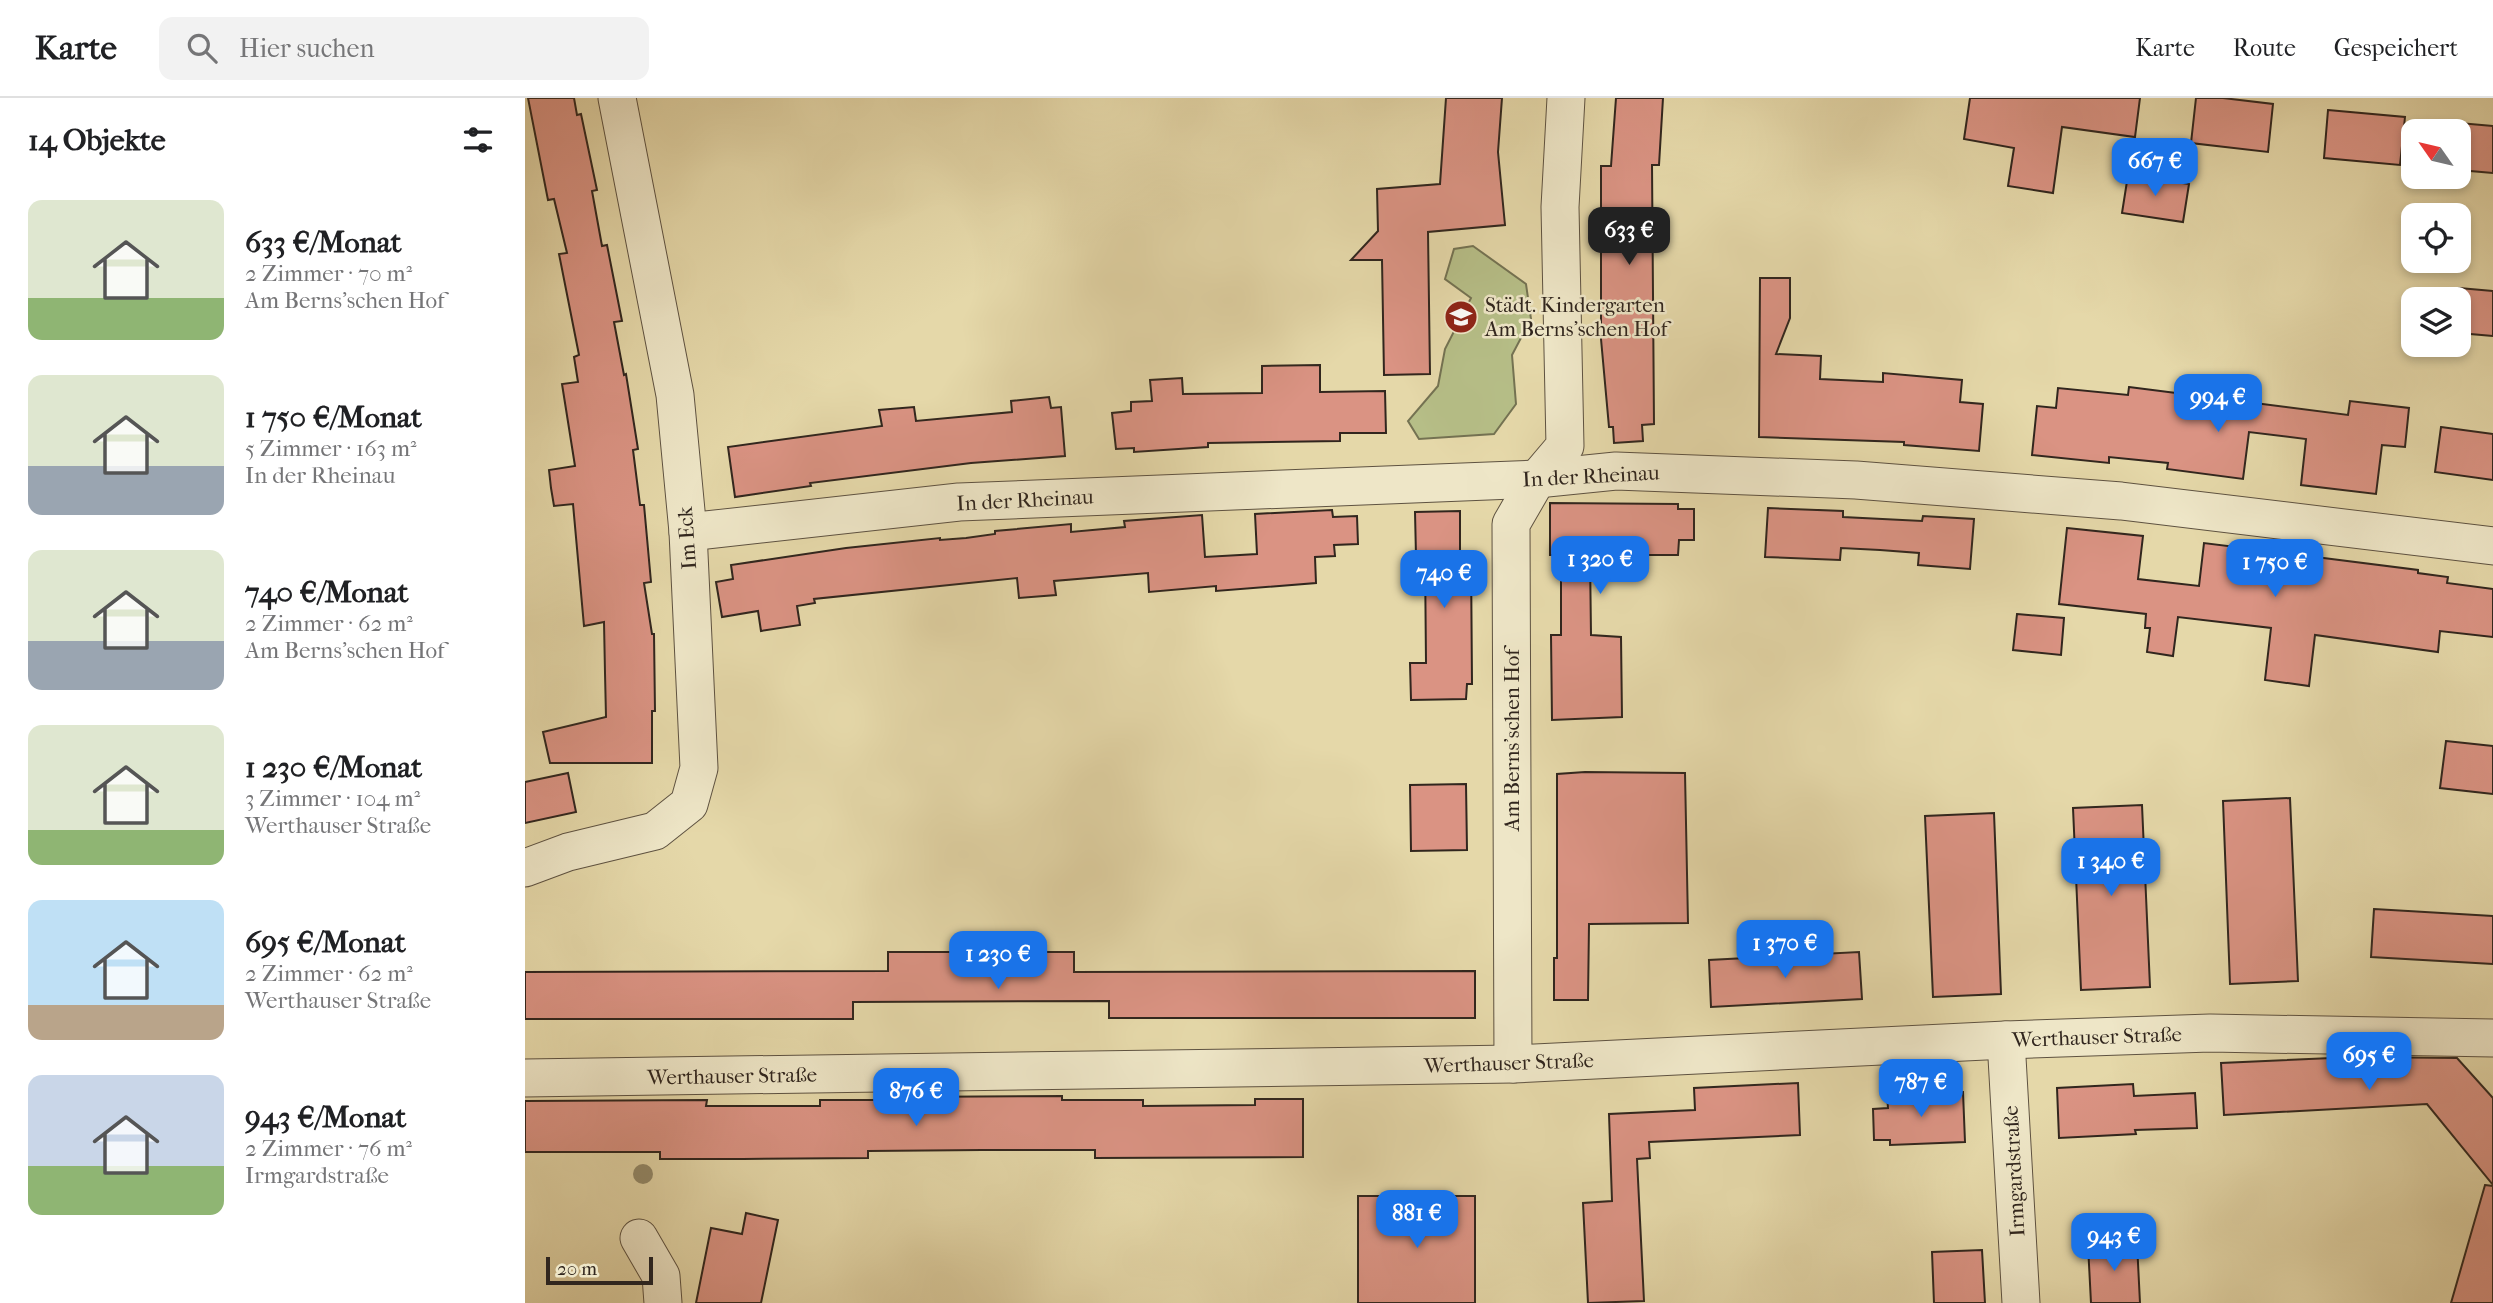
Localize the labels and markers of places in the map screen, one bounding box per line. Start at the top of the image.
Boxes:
pin: 667 € [2106,139,2204,198]
pin: 633 € [1580,208,1678,267]
place label: Städt. Kindergarten Am Berns'schen Hof [1484,293,1671,341]
school or university icon: Städt. Kindergarten Am Berns'schen Hof [1442,298,1480,336]
pin: 994 € [2169,374,2267,434]
pin: 1 320 € [1535,536,1665,596]
pin: 1 750 € [2210,540,2340,599]
pin: 740 € [1395,550,1493,610]
pin: 1 340 € [2046,838,2176,898]
pin: 1 370 € [1720,920,1850,980]
pin: 1 230 € [933,932,1063,991]
pin: 695 € [2320,1032,2418,1092]
pin: 787 € [1872,1060,1970,1119]
pin: 876 € [867,1068,965,1128]
pin: 881 € [1368,1190,1466,1250]
pin: 943 € [2065,1214,2163,1273]

